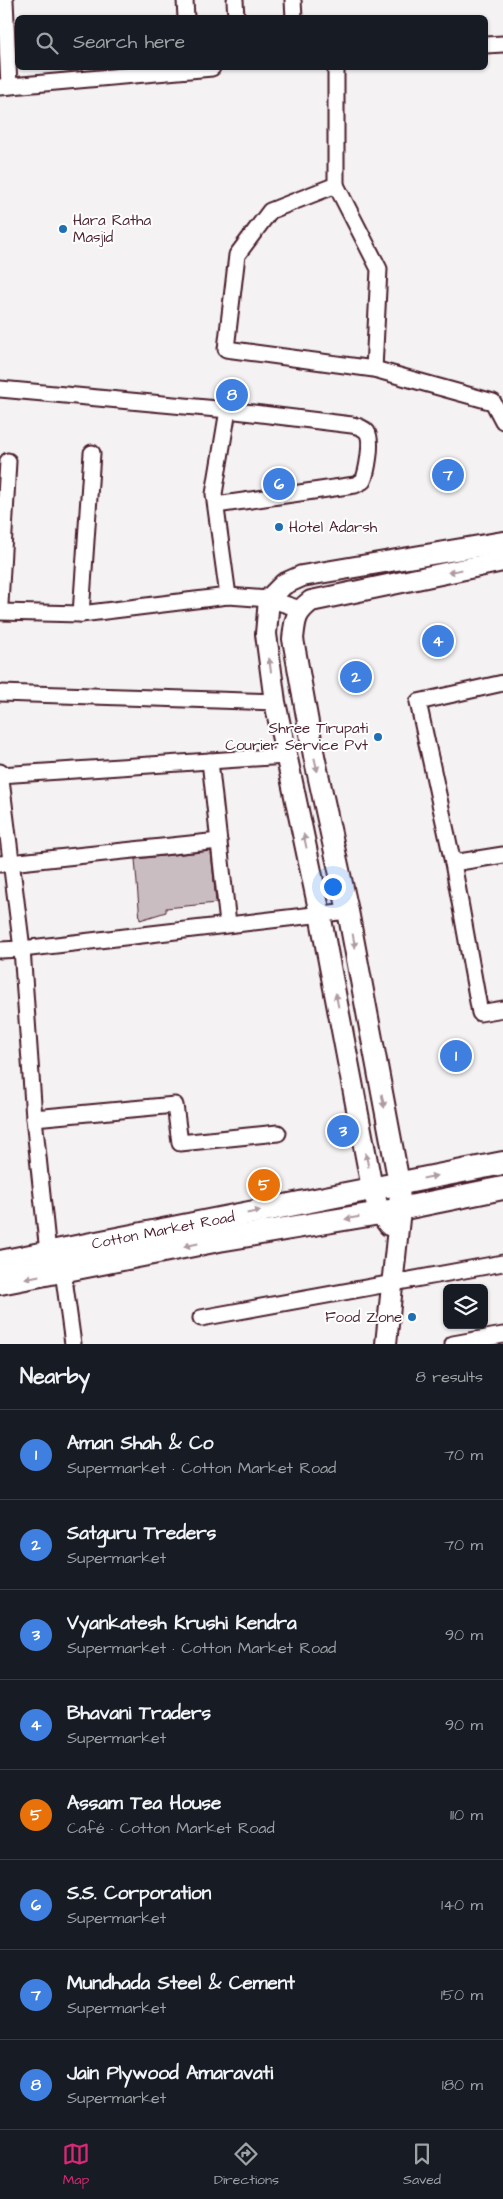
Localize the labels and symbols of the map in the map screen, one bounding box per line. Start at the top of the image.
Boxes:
place label: Hara Ratha Masjid [73,210,151,248]
marker: Hara Ratha Masjid [57,223,69,235]
pin: 8 [216,376,248,414]
pin: 7 [432,456,464,494]
pin: 6 [263,465,295,503]
place label: Hotel Adarsh [289,517,378,538]
marker: Hotel Adarsh [273,521,285,533]
one-way arrow [448,567,463,575]
pin: 4 [422,622,454,660]
one-way arrow [266,656,274,672]
pin: 2 [340,658,372,696]
place label: Shree Tirupati Courier Service Pvt [225,718,369,756]
marker: Shree Tirupati Courier Service Pvt [372,731,384,743]
one-way arrow [312,757,320,773]
one-way arrow [301,834,309,849]
your location [320,874,346,900]
one-way arrow [350,933,358,949]
one-way arrow [332,992,340,1008]
pin: 1 [440,1037,472,1075]
one-way arrow [380,1093,388,1109]
pin: 3 [327,1112,359,1150]
one-way arrow [363,1152,371,1168]
pin: 5 [248,1166,280,1204]
one-way arrow [423,1173,438,1181]
street label: Cotton Market Road [90,1206,237,1255]
one-way arrow [246,1208,261,1216]
one-way arrow [343,1214,359,1222]
one-way arrow [183,1242,199,1250]
one-way arrow [24,1274,40,1282]
place label: Food Zone [325,1307,402,1328]
marker: Food Zone [406,1311,418,1323]

